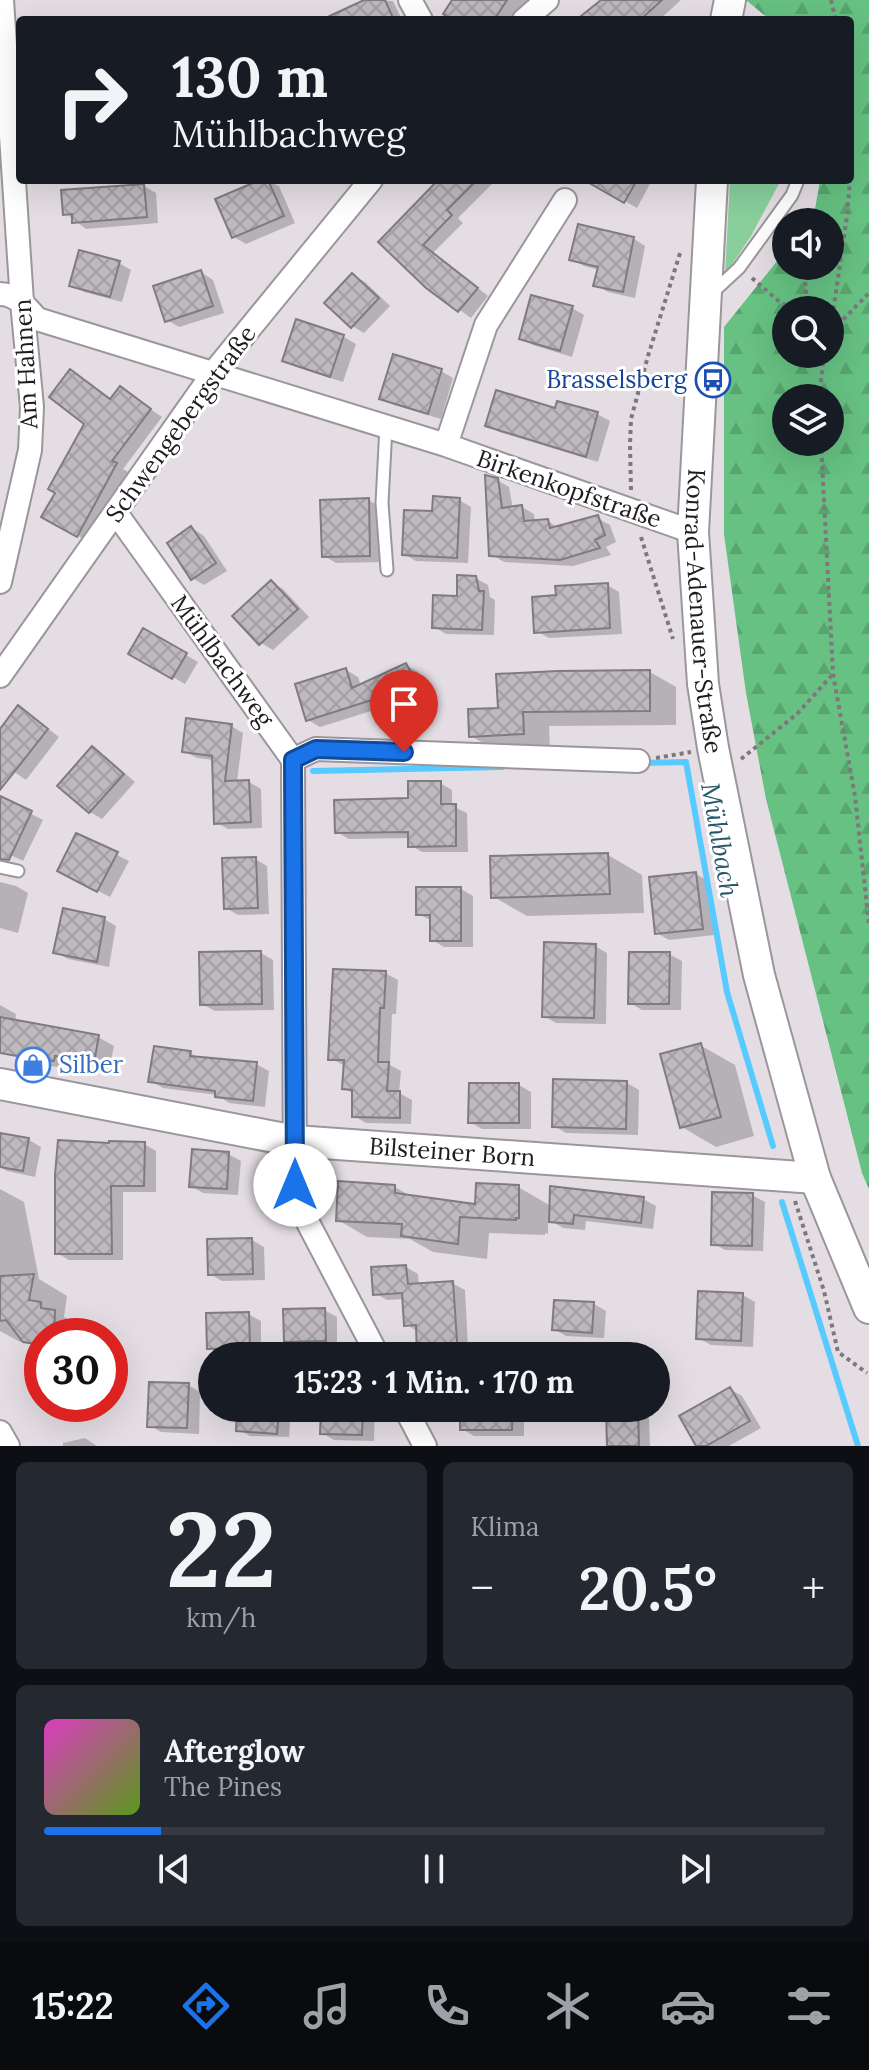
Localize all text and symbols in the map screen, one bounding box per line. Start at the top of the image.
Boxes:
text: 130 m [172,41,328,112]
icon: right [40,48,144,152]
text: Mühlbachweg [172,111,406,157]
map controls [772,208,844,456]
button: sound [772,208,844,280]
button: search [772,296,844,368]
street label: Am Hahnen [7,298,44,431]
street label: Schwengebergstraße [99,319,263,528]
bus stop icon: Brasselsberg [694,361,732,399]
place label: Brasselsberg [546,364,688,395]
button: layers [772,384,844,456]
street label: Birkenkopfstraße [473,442,666,535]
street label: Konrad-Adenauer-Straße [678,468,730,756]
street label: Mühlbachweg [164,589,281,733]
pin [370,670,438,752]
icon: arrive [382,682,426,726]
water label: Mühlbach [694,780,747,900]
shop icon: Silber [14,1046,52,1084]
place label: Silber [59,1049,124,1080]
street label: Bilsteiner Born [368,1130,536,1173]
position arrow [253,1143,337,1227]
speed limit sign: 30 [24,1318,128,1422]
text: 15:23 · 1 Min. · 170 m [294,1363,574,1401]
text: 22 [166,1482,277,1615]
text: Klima [471,1510,539,1543]
text: 20.5° [579,1550,717,1626]
text: − [471,1560,494,1616]
text: + [802,1560,825,1616]
text: km/h [186,1601,256,1634]
text: Afterglow [164,1732,305,1770]
text: The Pines [164,1770,282,1803]
icon: previous [152,1847,196,1891]
icon: pause [412,1847,456,1891]
icon: next [673,1847,717,1891]
icon: directions [178,1978,234,2034]
icon: music [299,1978,355,2034]
icon: phone [419,1978,475,2034]
icon: climate [540,1978,596,2034]
icon: car [660,1978,716,2034]
icon: filters [781,1978,837,2034]
text: 15:22 [32,1983,114,2029]

